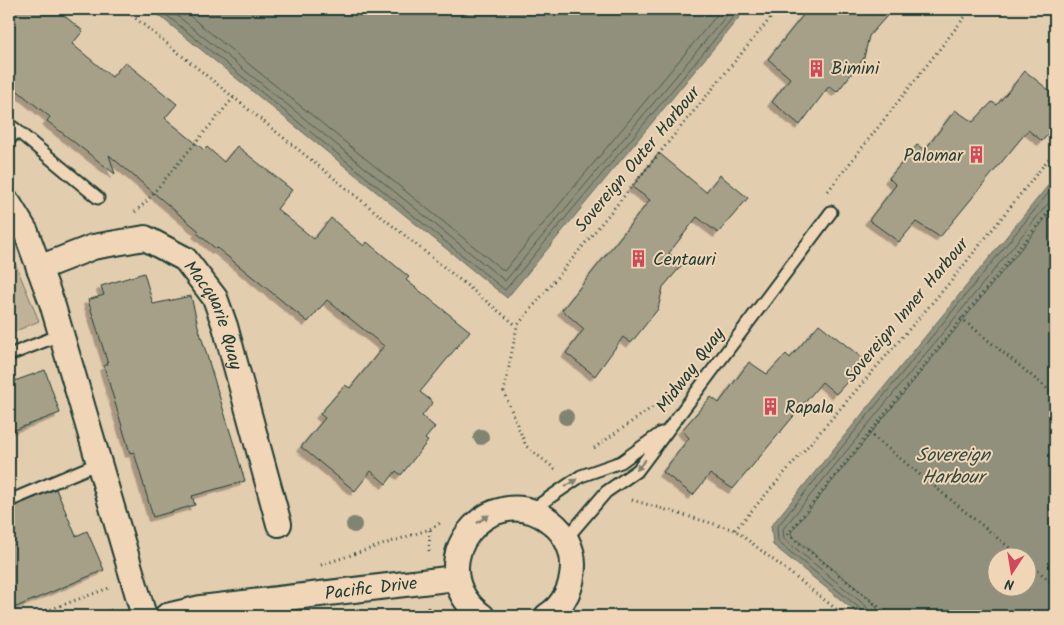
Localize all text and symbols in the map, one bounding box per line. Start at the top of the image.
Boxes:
place label: Bimini [831,55,880,84]
building icon: Bimini [807,58,827,78]
street label: Sovereign Outer Harbour [568,79,709,240]
place label: Palomar [903,142,964,171]
building icon: Palomar [967,145,987,165]
street label: Sovereign Inner Harbour [838,231,977,390]
place label: Centauri [653,246,716,275]
building icon: Centauri [629,249,649,269]
street label: Macquarie Quay [175,255,249,374]
street label: Midway Quay [649,321,733,420]
place label: Rapala [785,394,834,423]
building icon: Rapala [761,397,781,417]
water label: Sovereign Harbour [916,441,992,493]
one-way arrow [636,459,647,471]
one-way arrow [564,479,577,488]
one-way arrow [476,514,490,524]
north arrow [986,548,1036,598]
street label: Pacific Drive [323,570,419,609]
text: N [1003,572,1016,595]

